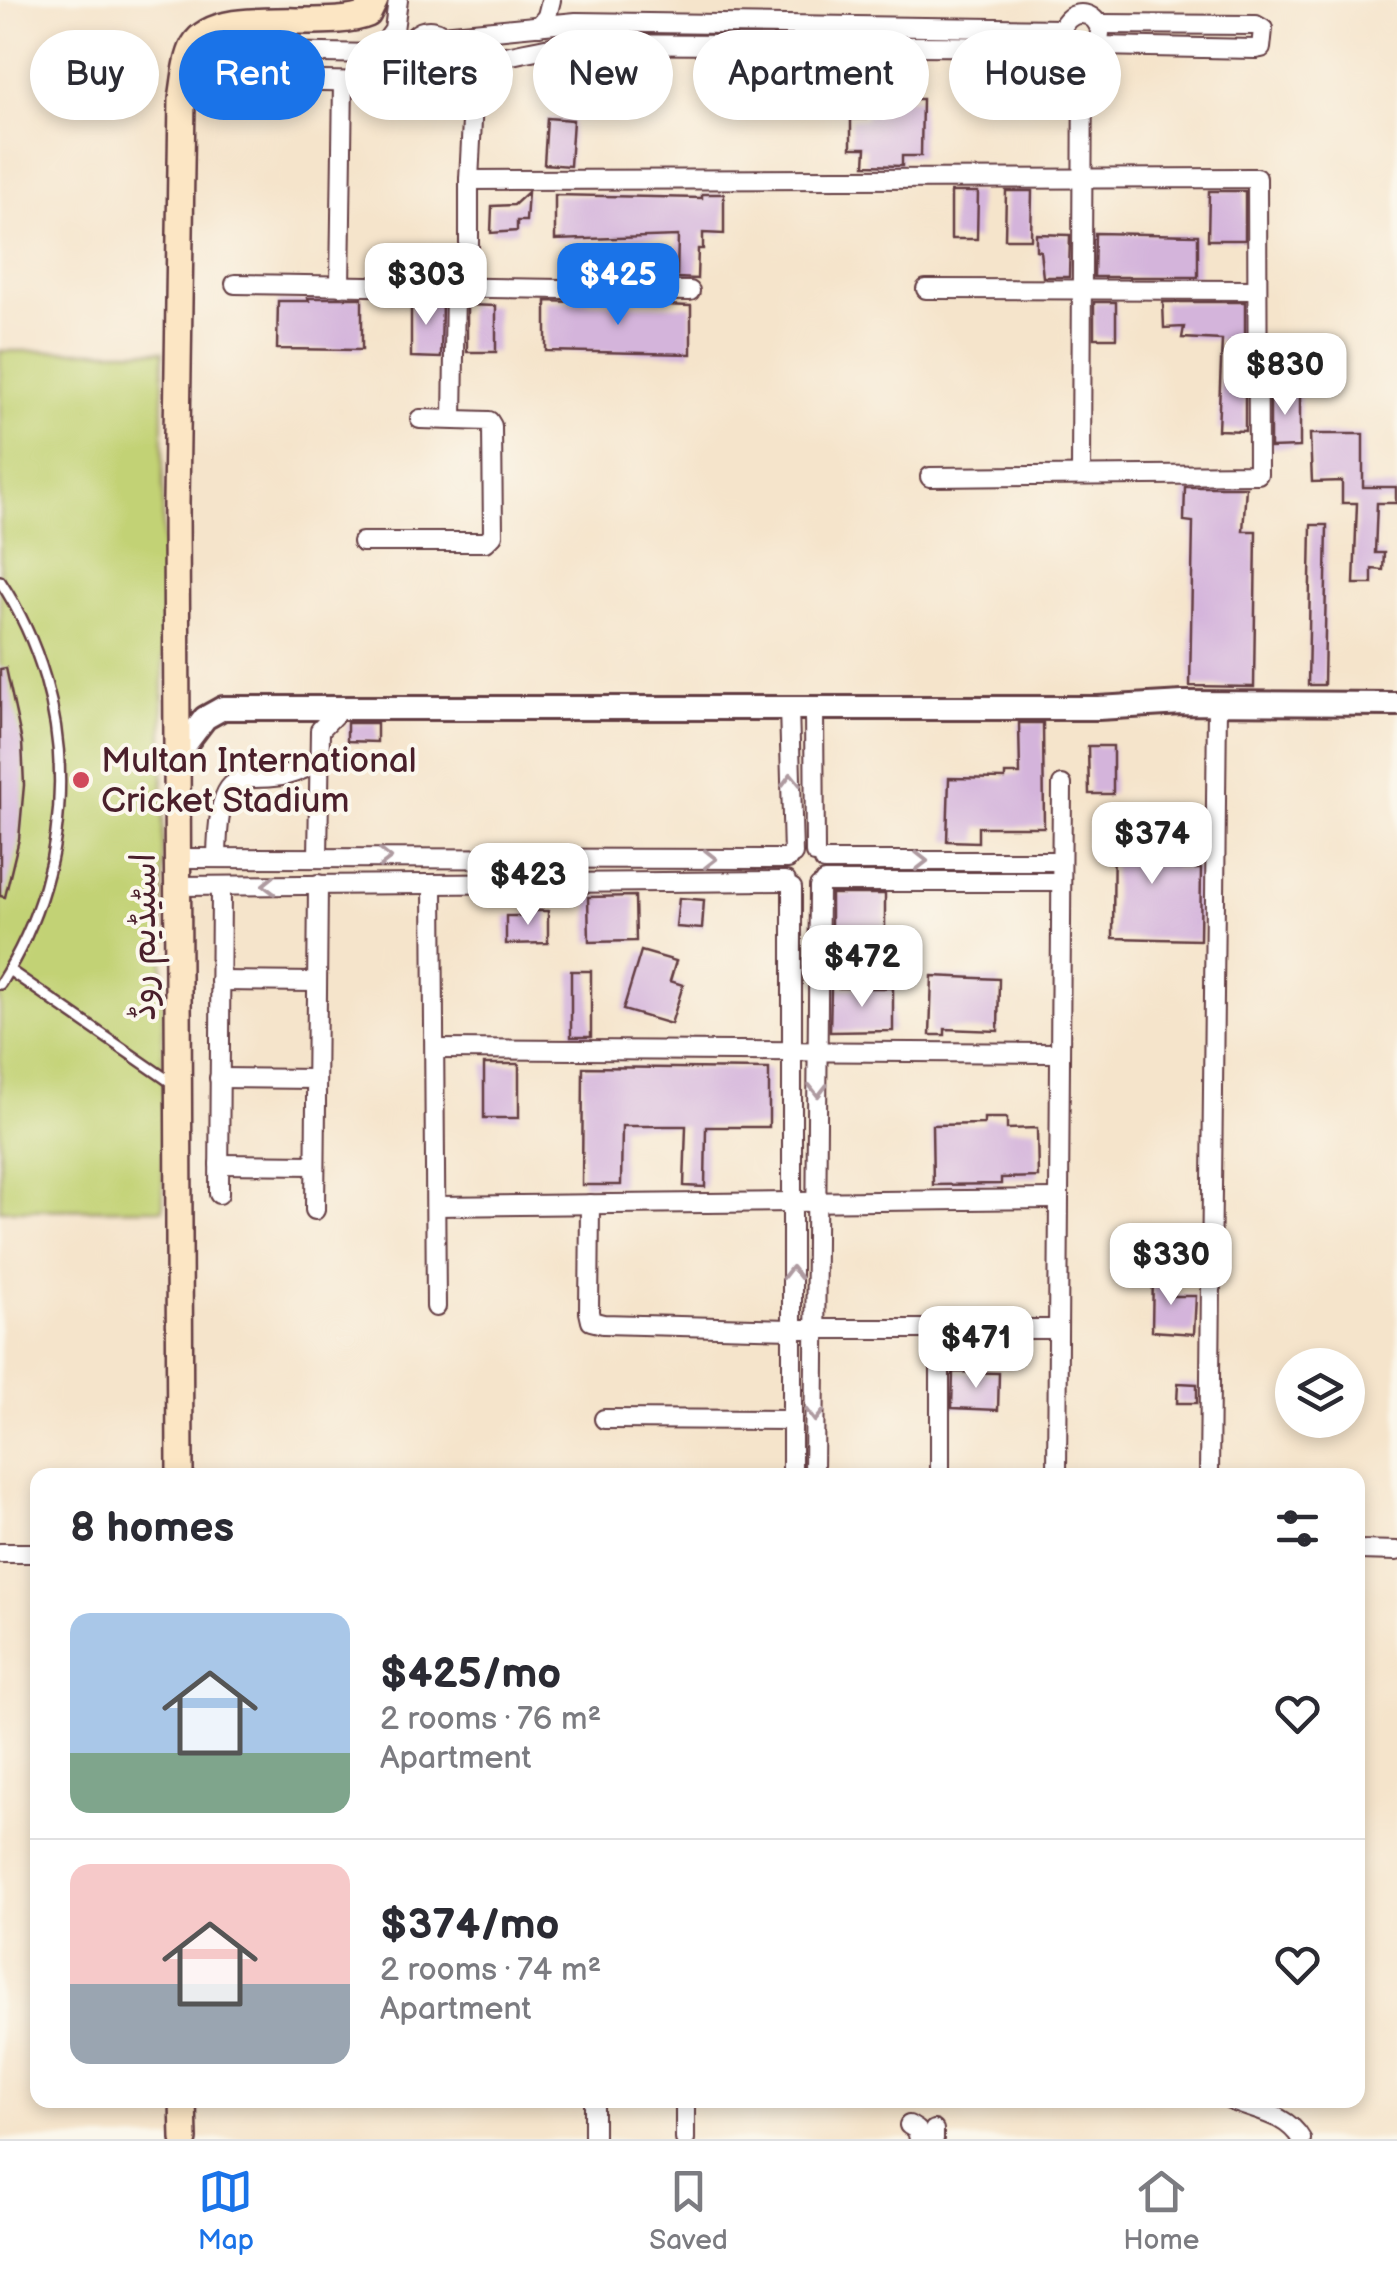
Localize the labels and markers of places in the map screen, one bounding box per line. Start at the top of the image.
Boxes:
pin: $303 [367,243,485,328]
pin: $425 [559,243,677,328]
pin: $830 [1226,333,1344,418]
place label: Multan International Cricket Stadium [101,740,417,823]
marker: Multan International Cricket Stadium [70,769,92,791]
pin: $374 [1093,802,1211,887]
pin: $423 [469,843,587,928]
pin: $472 [803,925,921,1010]
pin: $330 [1112,1223,1230,1308]
pin: $471 [917,1306,1035,1391]

